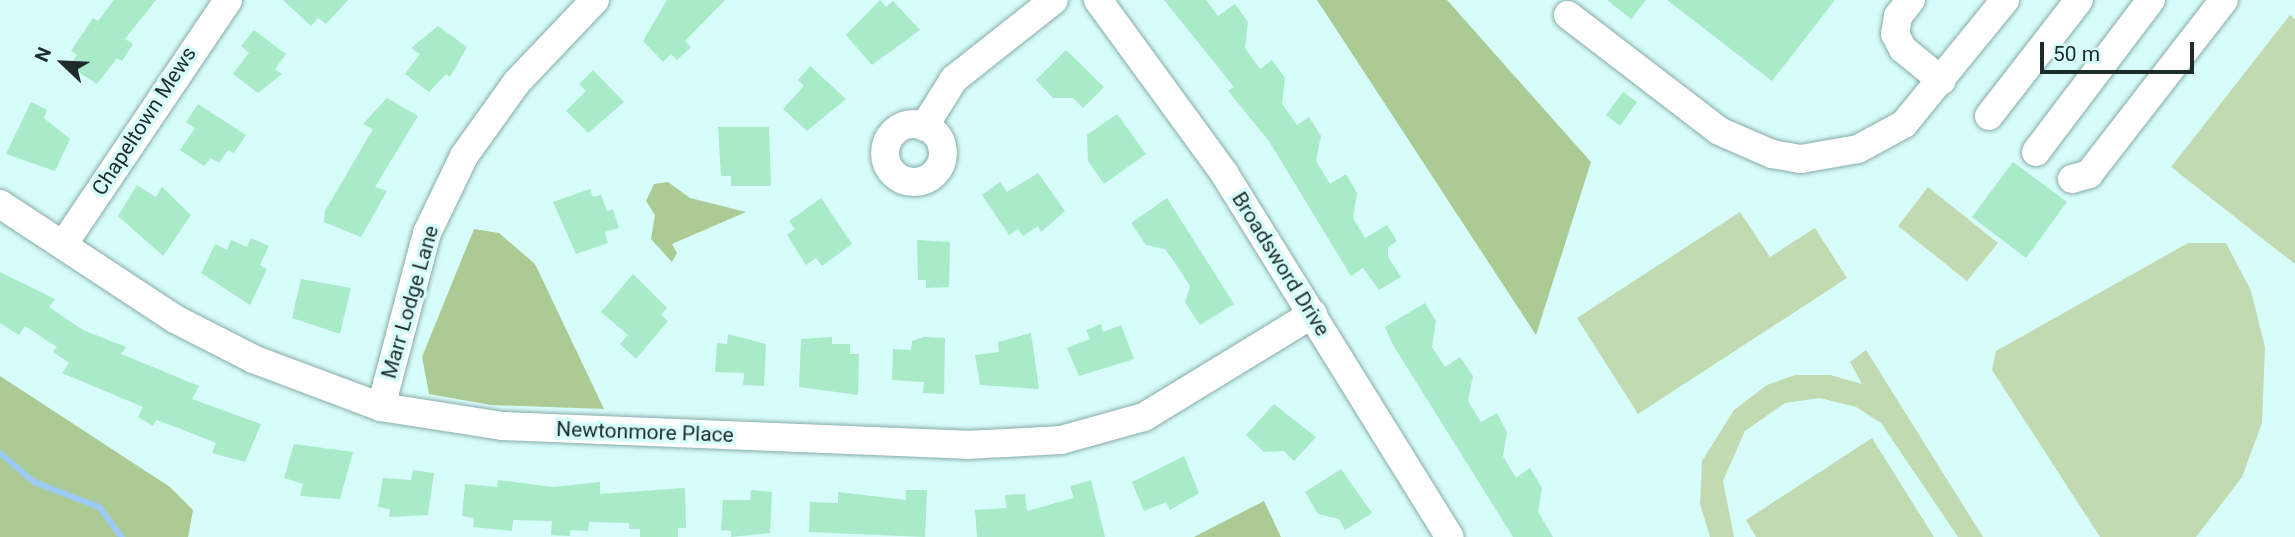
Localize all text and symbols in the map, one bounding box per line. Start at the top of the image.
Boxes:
north arrow [28,28,98,98]
scale bar [2043,28,2197,72]
street label: Chapeltown Mews [87,42,201,200]
text: 50 m [2053,42,2100,66]
text: N [30,44,56,65]
street label: Broadsword Drive [1227,187,1335,341]
street label: Marr Lodge Lane [376,223,444,381]
street label: Newtonmore Place [556,416,734,448]

